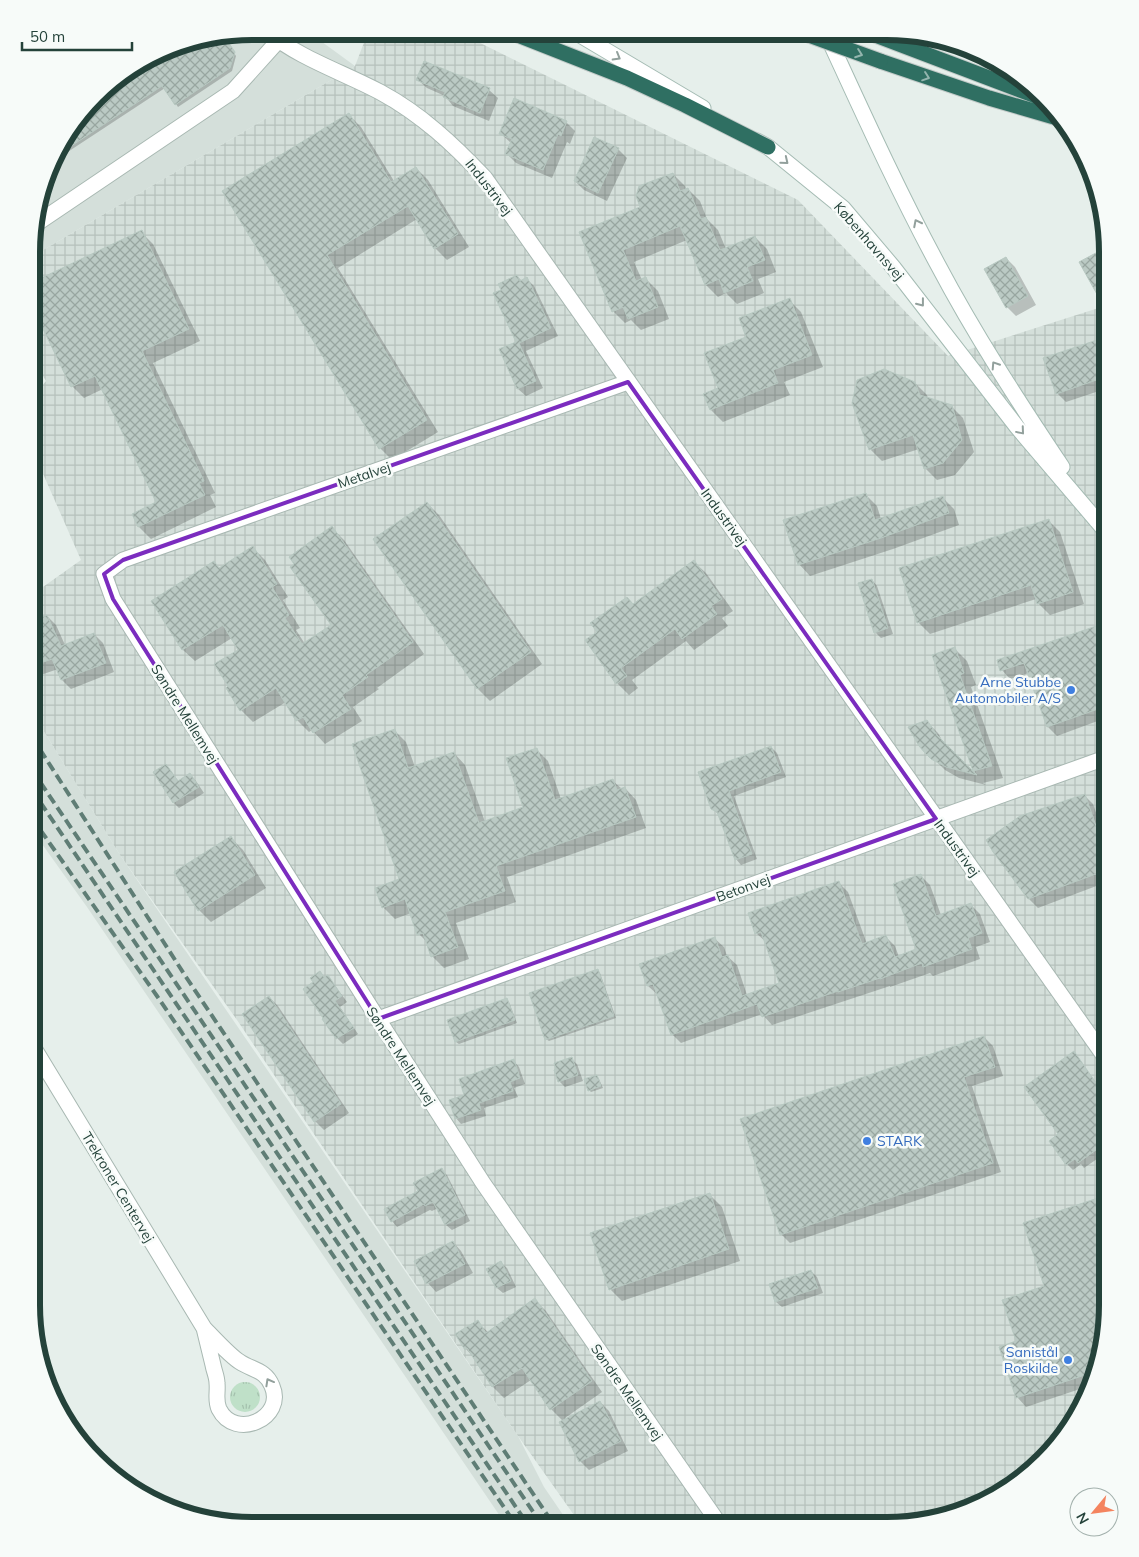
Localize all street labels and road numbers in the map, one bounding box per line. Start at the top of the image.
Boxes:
street label: Industrivej [461,155,517,219]
street label: Københavnsvej [830,198,908,284]
street label: Metalvej [335,458,393,492]
street label: Industrivej [697,485,751,549]
street label: Søndre Mellemvej [147,661,223,767]
street label: Industrivej [930,816,984,880]
street label: Betonvej [713,870,773,906]
street label: Søndre Mellemvej [362,1003,440,1109]
street label: Trekroner Centervej [78,1128,158,1246]
street label: Søndre Mellemvej [587,1340,667,1444]

